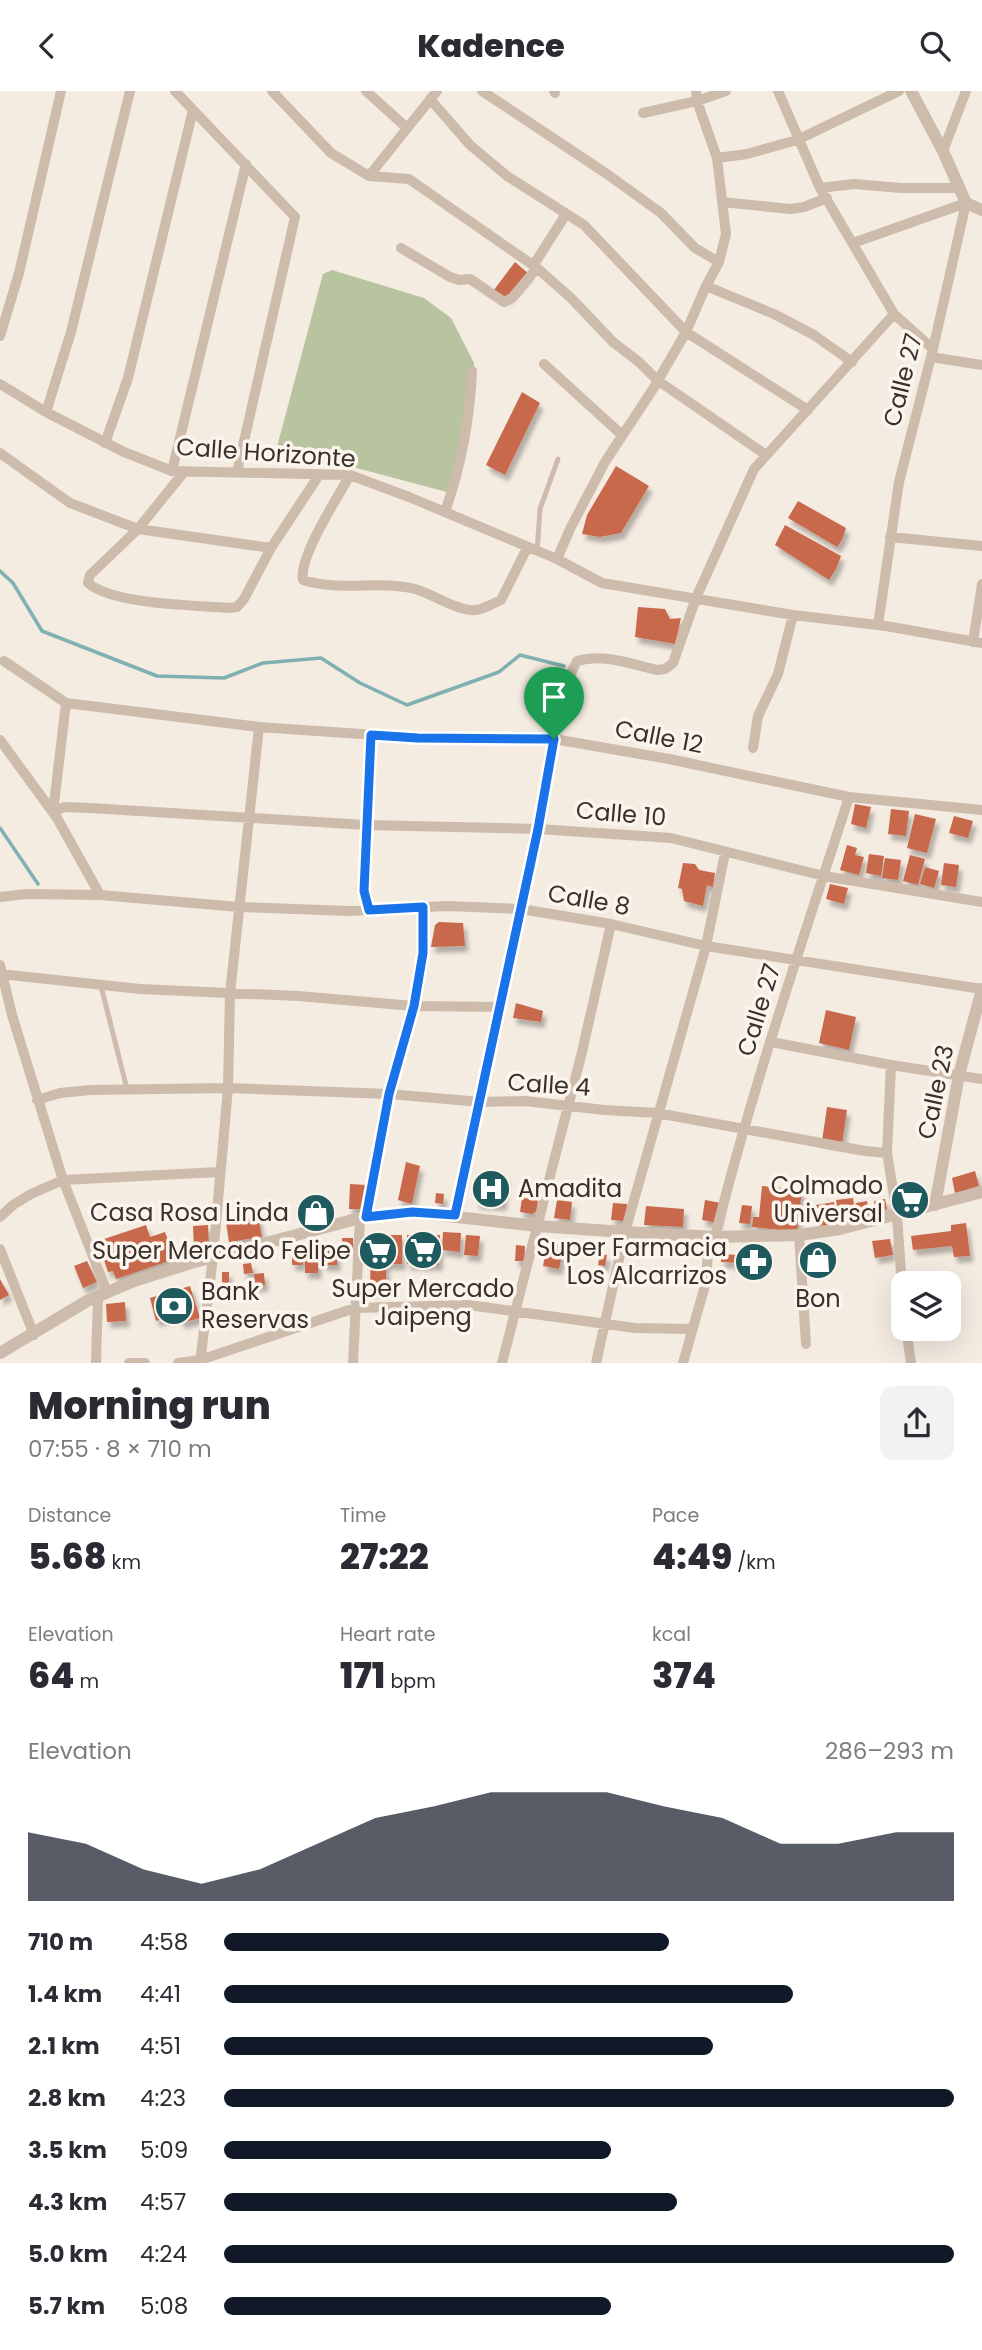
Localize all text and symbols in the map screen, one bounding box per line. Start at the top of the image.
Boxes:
text: Kadence [417,23,565,68]
icon: back [28,27,66,65]
icon: search [916,27,954,65]
street label: Calle 27 [875,330,930,430]
street label: Calle Horizonte [175,430,357,475]
pin [524,667,584,739]
icon: arrive [535,678,573,716]
street label: Calle 12 [612,712,706,761]
street label: Calle 10 [574,793,668,834]
street label: Calle 8 [545,876,633,923]
street label: Calle 27 [729,960,788,1060]
street label: Calle 23 [909,1042,962,1142]
street label: Calle 4 [507,1065,592,1104]
hospital icon: Amadita [470,1168,512,1210]
place label: Colmado Universal [771,1169,883,1230]
place label: Amadita [518,1172,622,1205]
supermarket icon: Colmado Universal [889,1179,931,1221]
shop icon: Casa Rosa Linda [295,1192,337,1234]
place label: Casa Rosa Linda [90,1196,289,1229]
supermarket icon: Super Mercado Jaipeng [402,1229,444,1271]
supermarket icon: Super Mercado Felipe [357,1230,399,1272]
place label: Super Farmacia Los Alcarrizos [536,1231,727,1292]
place label: Super Mercado Felipe [92,1234,351,1267]
shop icon: Bon [797,1239,839,1281]
pharmacy icon: Super Farmacia Los Alcarrizos [733,1241,775,1283]
map controls [891,1271,961,1341]
button: layers [891,1271,961,1341]
place label: Super Mercado Jaipeng [332,1272,514,1333]
place label: Bank Reservas [201,1275,309,1336]
place label: Bon [795,1282,841,1315]
bank icon: Bank Reservas [153,1285,195,1327]
text: Morning run [28,1379,271,1432]
button: share [880,1386,954,1460]
text: 07:55 · 8 × 710 m [28,1433,212,1465]
text: Distance [28,1502,111,1529]
text: Time [340,1502,386,1529]
text: Pace [652,1502,699,1529]
text: 5.68 [28,1532,107,1581]
text: 27:22 [340,1532,429,1581]
text: 4:49 [652,1532,732,1581]
text: km [107,1549,141,1576]
text: /km [732,1549,776,1576]
text: Elevation [28,1621,114,1648]
text: Heart rate [340,1621,435,1648]
text: kcal [652,1621,691,1648]
text: 64 [28,1651,74,1700]
text: 171 [340,1651,385,1700]
text: 374 [652,1651,716,1700]
text: m [74,1668,99,1695]
text: bpm [385,1668,436,1695]
text: Elevation [28,1735,132,1767]
text: 286–293 m [825,1735,954,1767]
text: 710 m [28,1926,93,1958]
text: 4:58 [140,1926,188,1958]
text: 1.4 km [28,1978,102,2010]
text: 4:41 [140,1978,181,2010]
text: 2.1 km [28,2030,100,2062]
text: 4:51 [140,2030,181,2062]
text: 2.8 km [28,2082,106,2114]
text: 4:23 [140,2082,186,2114]
text: 3.5 km [28,2134,107,2166]
text: 5:09 [140,2134,188,2166]
text: 4.3 km [28,2186,107,2218]
text: 4:57 [140,2186,186,2218]
text: 5.0 km [28,2238,108,2270]
text: 4:24 [140,2238,187,2270]
text: 5.7 km [28,2290,105,2322]
text: 5:08 [140,2290,188,2322]

